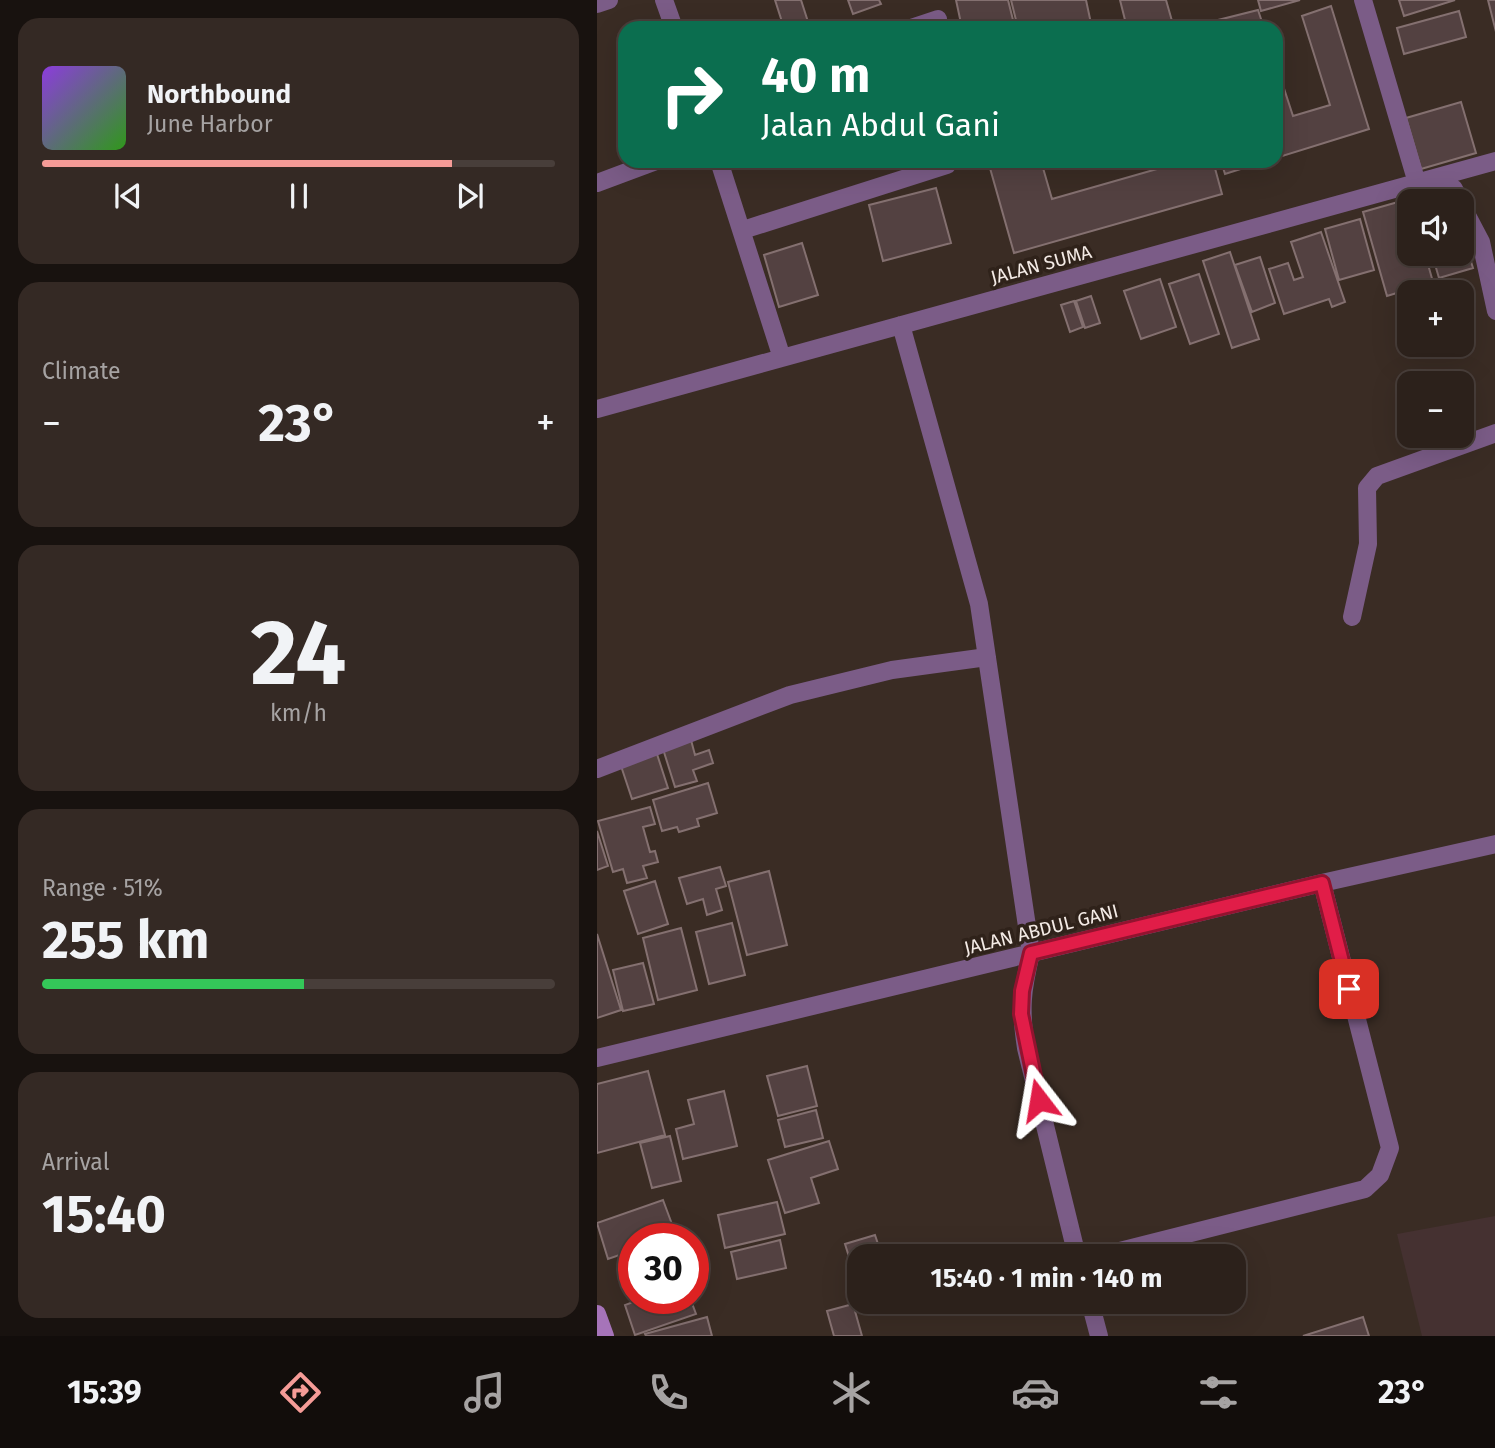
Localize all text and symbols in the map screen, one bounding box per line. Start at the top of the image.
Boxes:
text: 40 m [761,46,870,105]
icon: right [646,49,737,140]
text: Northbound [147,79,291,110]
text: Jalan Abdul Gani [761,106,1000,144]
text: June Harbor [147,110,273,138]
icon: previous [109,177,147,215]
icon: pause [280,177,318,215]
icon: next [451,177,489,215]
map controls [1397,189,1474,448]
button: sound [1397,189,1474,266]
street label: JALAN SUMA [988,240,1094,289]
button: + [1397,280,1474,357]
text: Climate [42,357,121,385]
button: − [1397,371,1474,448]
text: 23° [258,392,339,455]
text: − [42,400,61,446]
text: + [536,400,555,446]
text: 24 [251,599,346,708]
text: km/h [270,699,327,727]
text: Range · 51% [42,874,163,902]
street label: JALAN ABDUL GANI [962,899,1121,960]
text: 255 km [42,909,209,972]
pin [1319,959,1379,1019]
icon: arrive [1330,970,1368,1008]
position arrow [1002,1063,1076,1137]
text: Arrival [42,1148,109,1176]
text: 15:40 [42,1183,166,1246]
speed limit sign: 30 [618,1223,709,1314]
text: 15:40 · 1 min · 140 m [931,1263,1162,1294]
icon: directions [276,1368,325,1417]
icon: music [460,1368,509,1417]
icon: phone [644,1368,693,1417]
icon: climate [827,1368,876,1417]
icon: car [1011,1368,1060,1417]
icon: filters [1194,1368,1243,1417]
text: 15:39 [67,1373,142,1411]
text: 23° [1378,1373,1428,1411]

